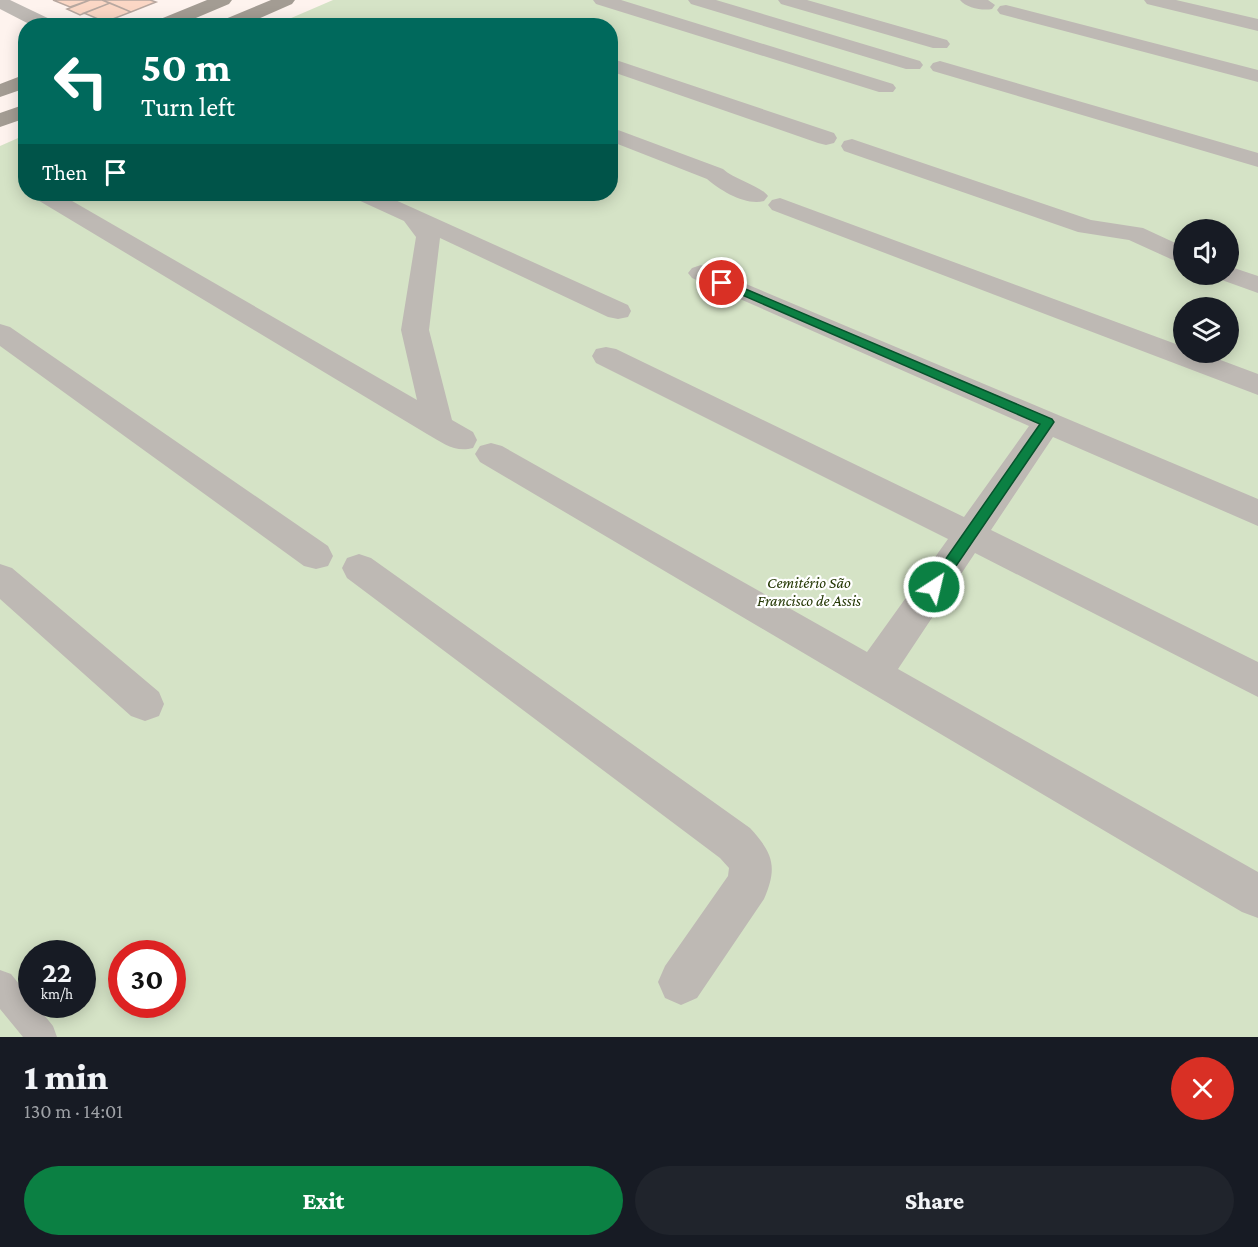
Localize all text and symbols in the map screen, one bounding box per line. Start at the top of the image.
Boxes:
icon: left [42,42,120,120]
text: 50 m [141,43,231,90]
text: Turn left [141,92,235,122]
icon: arrive [99,156,132,189]
text: Then [42,160,87,185]
map controls [1173,219,1239,363]
button: sound [1173,219,1239,285]
pin [696,257,747,308]
icon: arrive [705,266,738,299]
button: layers [1173,297,1239,363]
position arrow [902,555,966,619]
park label: Cemitério São Francisco de Assis [757,574,861,609]
speed limit sign: 30 [108,940,186,1018]
text: 22 [42,955,72,988]
text: km/h [41,986,73,1002]
text: 1 min [24,1057,108,1097]
button: close [1171,1057,1234,1120]
text: 130 m · 14:01 [24,1100,123,1122]
button: Exit [24,1166,623,1235]
button: Share [635,1166,1234,1235]

